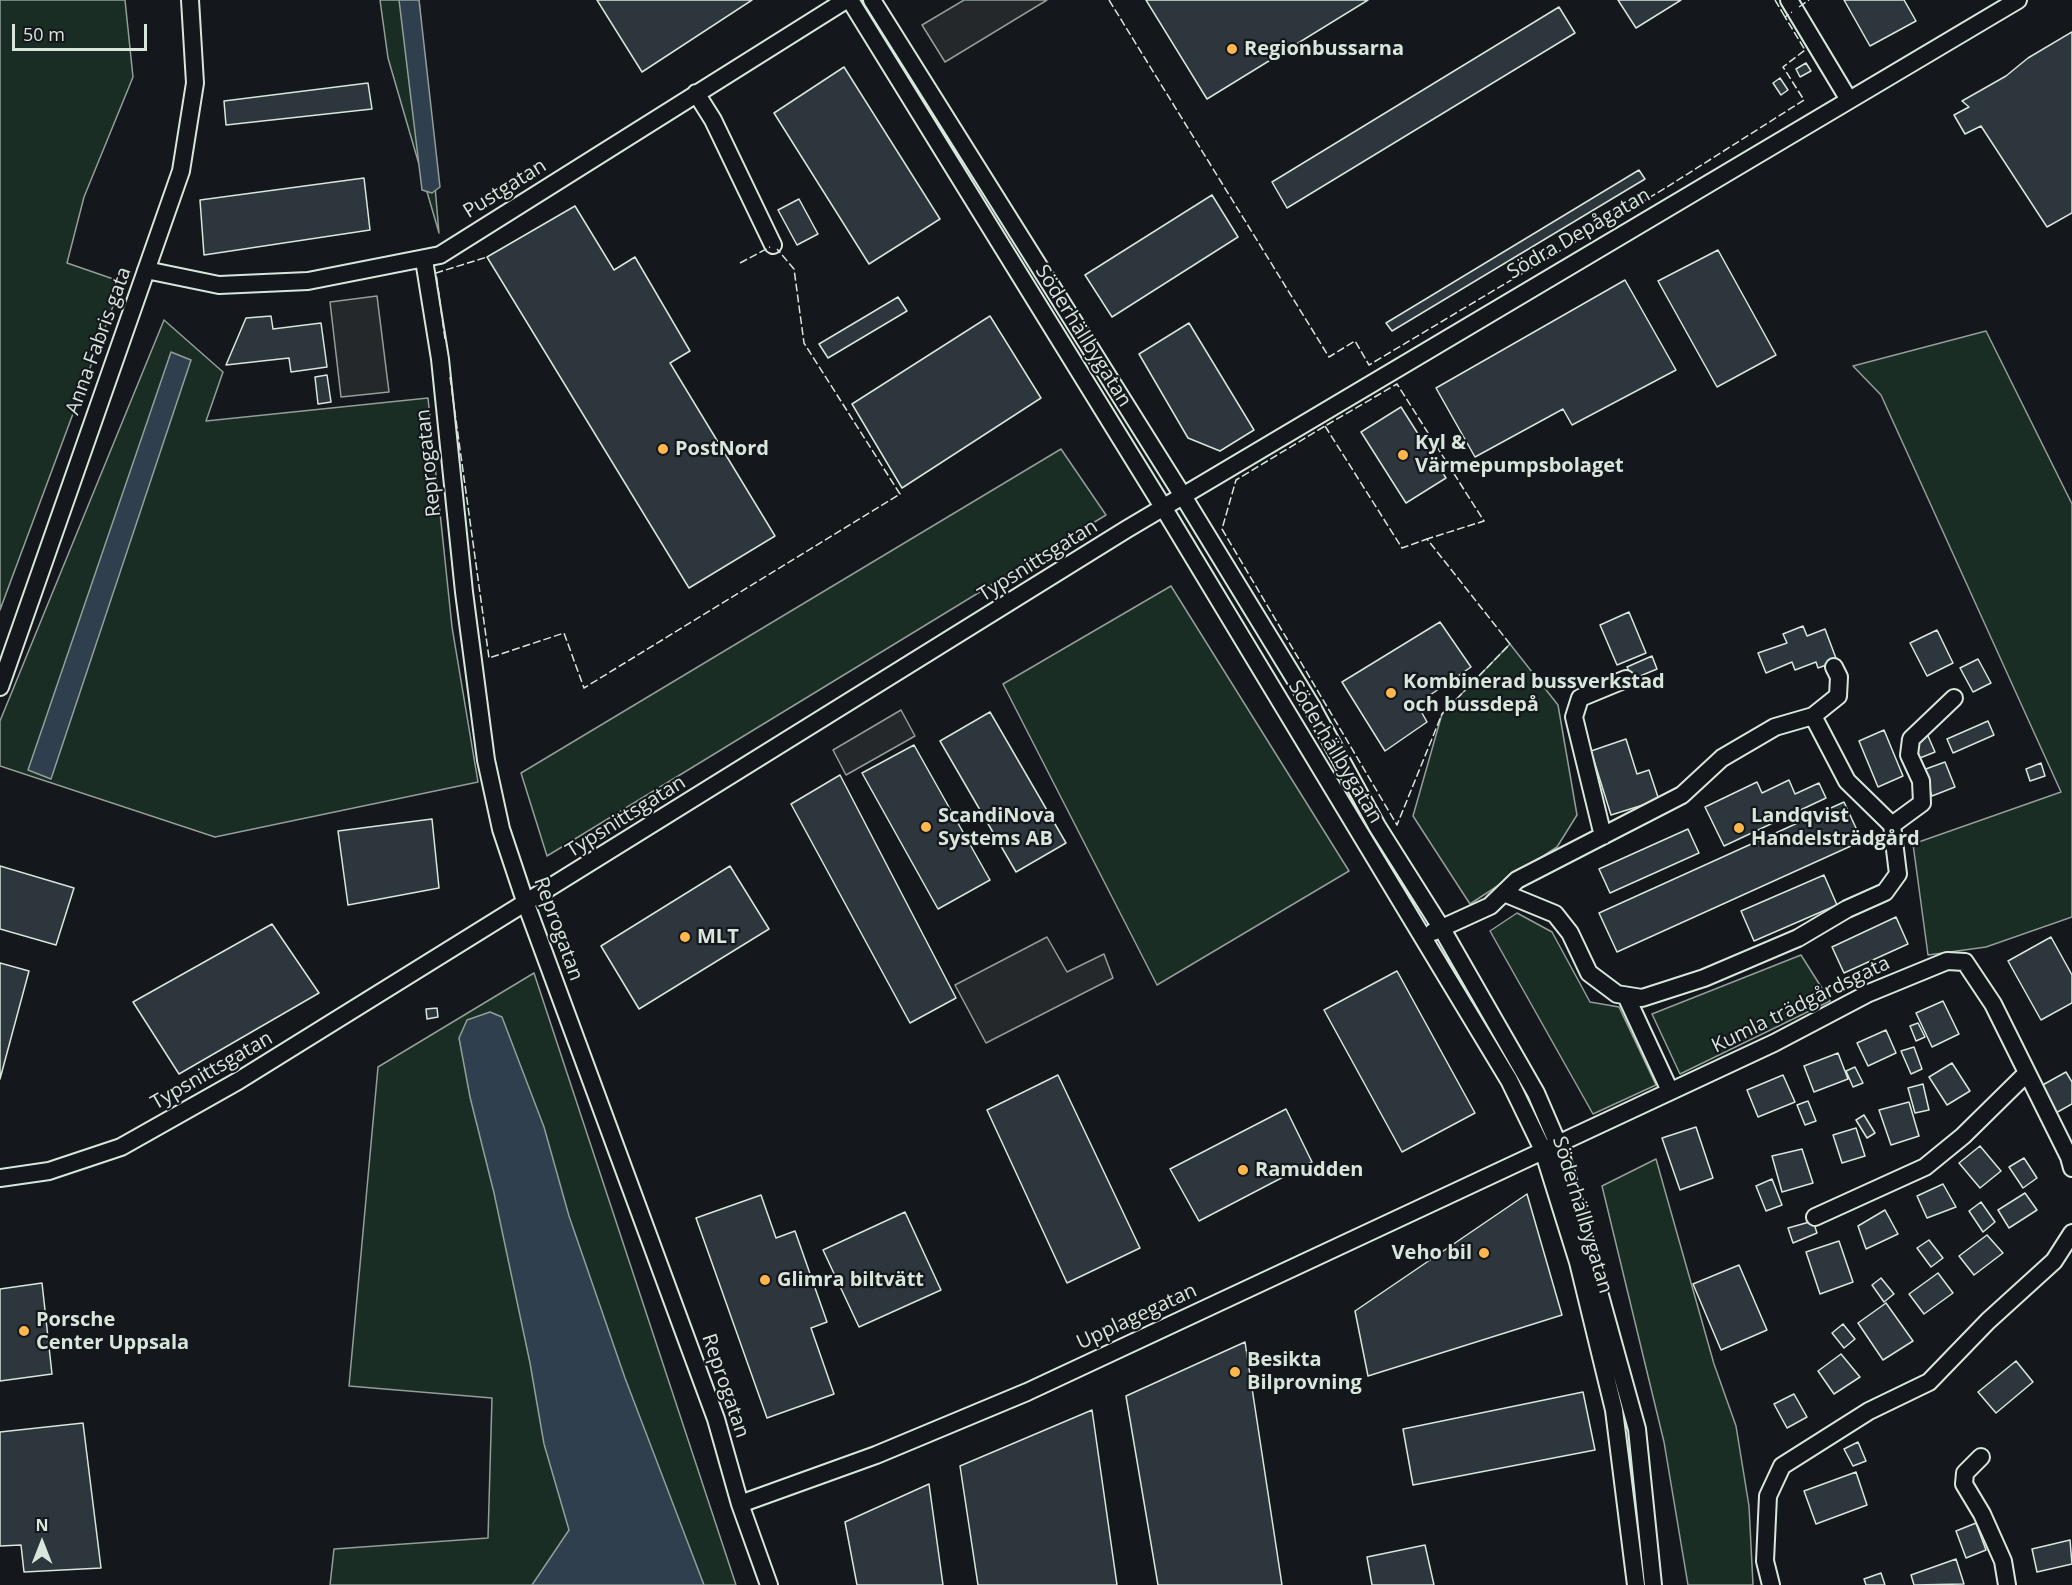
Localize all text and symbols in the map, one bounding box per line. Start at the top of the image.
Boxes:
scale bar [15,12,150,50]
text: 50 m [23,22,65,46]
place label: Regionbussarna [1244,37,1404,61]
marker: Regionbussarna [1225,42,1239,56]
street label: Pustgatan [459,154,551,224]
street label: Södra Depågatan [1503,183,1655,285]
street label: Söderhällbygatan [1030,261,1136,411]
street label: Anna Fabris gata [61,264,137,418]
street label: Reprogatan [411,408,447,518]
place label: Kyl & Värmepumpsbolaget [1415,431,1624,478]
place label: PostNord [675,437,769,461]
marker: PostNord [656,442,670,456]
marker: Kyl & Värmepumpsbolaget [1396,448,1410,462]
street label: Typsnittsgatan [974,515,1102,607]
place label: Kombinerad bussverkstad och bussdepå [1403,670,1665,717]
street label: Söderhällbygatan [1283,676,1387,828]
marker: Kombinerad bussverkstad och bussdepå [1384,686,1398,700]
street label: Typsnittsgatan [562,771,690,863]
place label: ScandiNova Systems AB [938,804,1055,851]
place label: Landqvist Handelsträdgård [1751,804,1920,851]
marker: ScandiNova Systems AB [919,820,933,834]
marker: Landqvist Handelsträdgård [1732,821,1746,835]
street label: Reprogatan [528,874,588,984]
place label: MLT [697,925,739,949]
marker: MLT [678,930,692,944]
street label: Kumla trädgårdsgata [1708,951,1894,1059]
street label: Typsnittsgatan [147,1027,277,1115]
street label: Söderhällbygatan [1547,1134,1617,1296]
place label: Ramudden [1255,1158,1363,1182]
marker: Ramudden [1236,1163,1250,1177]
place label: Veho bil [1392,1241,1472,1265]
marker: Veho bil [1477,1246,1491,1260]
place label: Glimra biltvätt [777,1268,924,1292]
marker: Glimra biltvätt [758,1273,772,1287]
street label: Upplagegatan [1073,1279,1201,1355]
place label: Porsche Center Uppsala [36,1308,189,1355]
marker: Porsche Center Uppsala [17,1324,31,1338]
street label: Reprogatan [696,1331,754,1441]
place label: Besikta Bilprovning [1247,1348,1362,1395]
marker: Besikta Bilprovning [1228,1365,1242,1379]
north arrow [12,1513,72,1573]
text: N [35,1514,49,1536]

